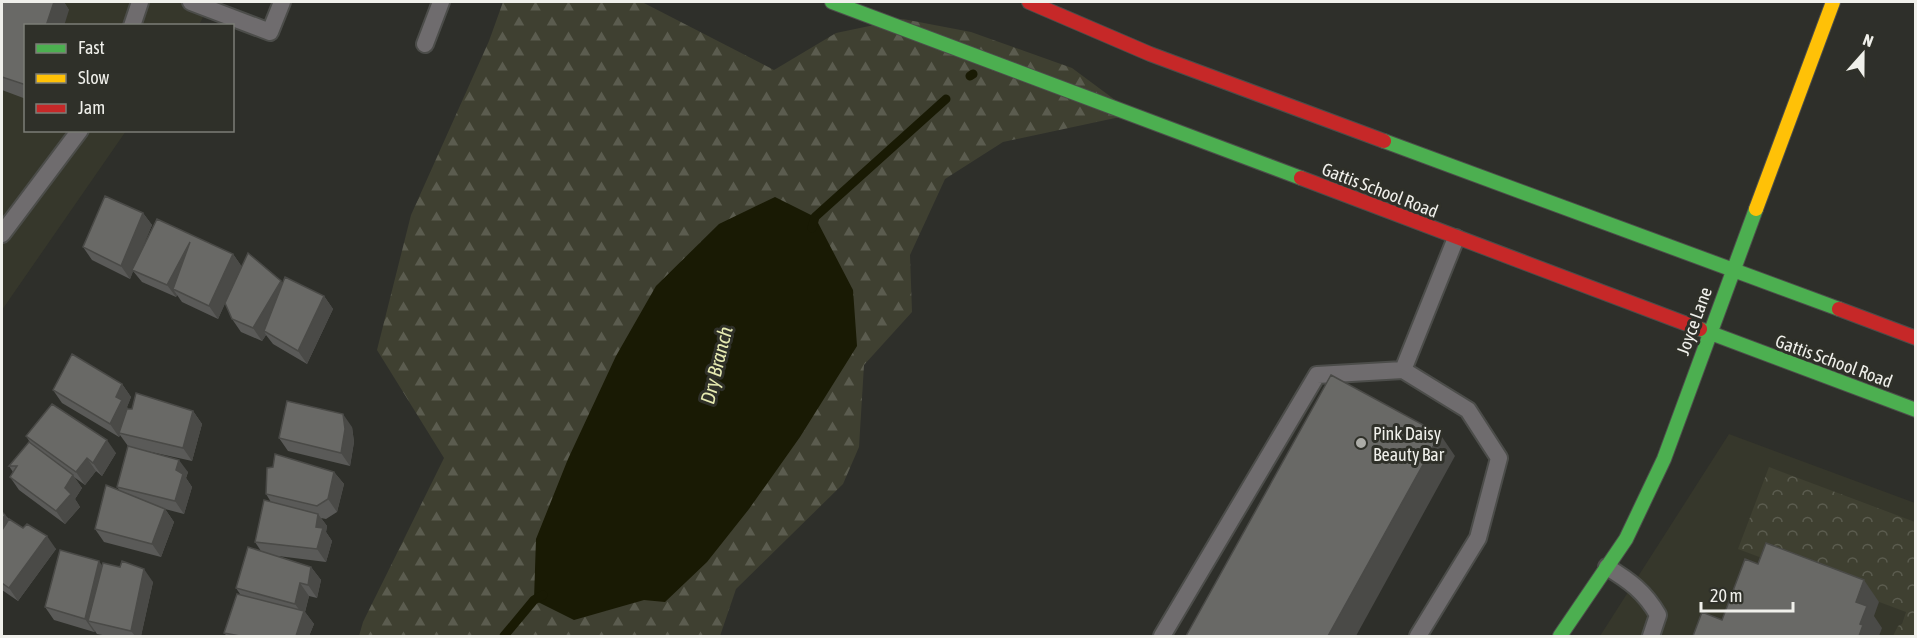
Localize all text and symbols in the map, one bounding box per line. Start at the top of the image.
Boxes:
legend [24,24,234,132]
north arrow [1833,24,1893,84]
text: N [1861,30,1876,50]
text: Fast [78,37,105,58]
text: Slow [78,67,109,88]
text: Jam [78,97,105,118]
street label: Gattis School Road [1319,158,1441,222]
street label: Joyce Lane [1672,284,1716,358]
water label: Dry Branch [695,324,737,406]
street label: Gattis School Road [1773,330,1895,392]
place label: Pink Daisy Beauty Bar [1373,423,1445,465]
marker: Pink Daisy Beauty Bar [1354,436,1368,450]
scale bar [1701,575,1792,613]
text: 20 m [1710,585,1742,606]

